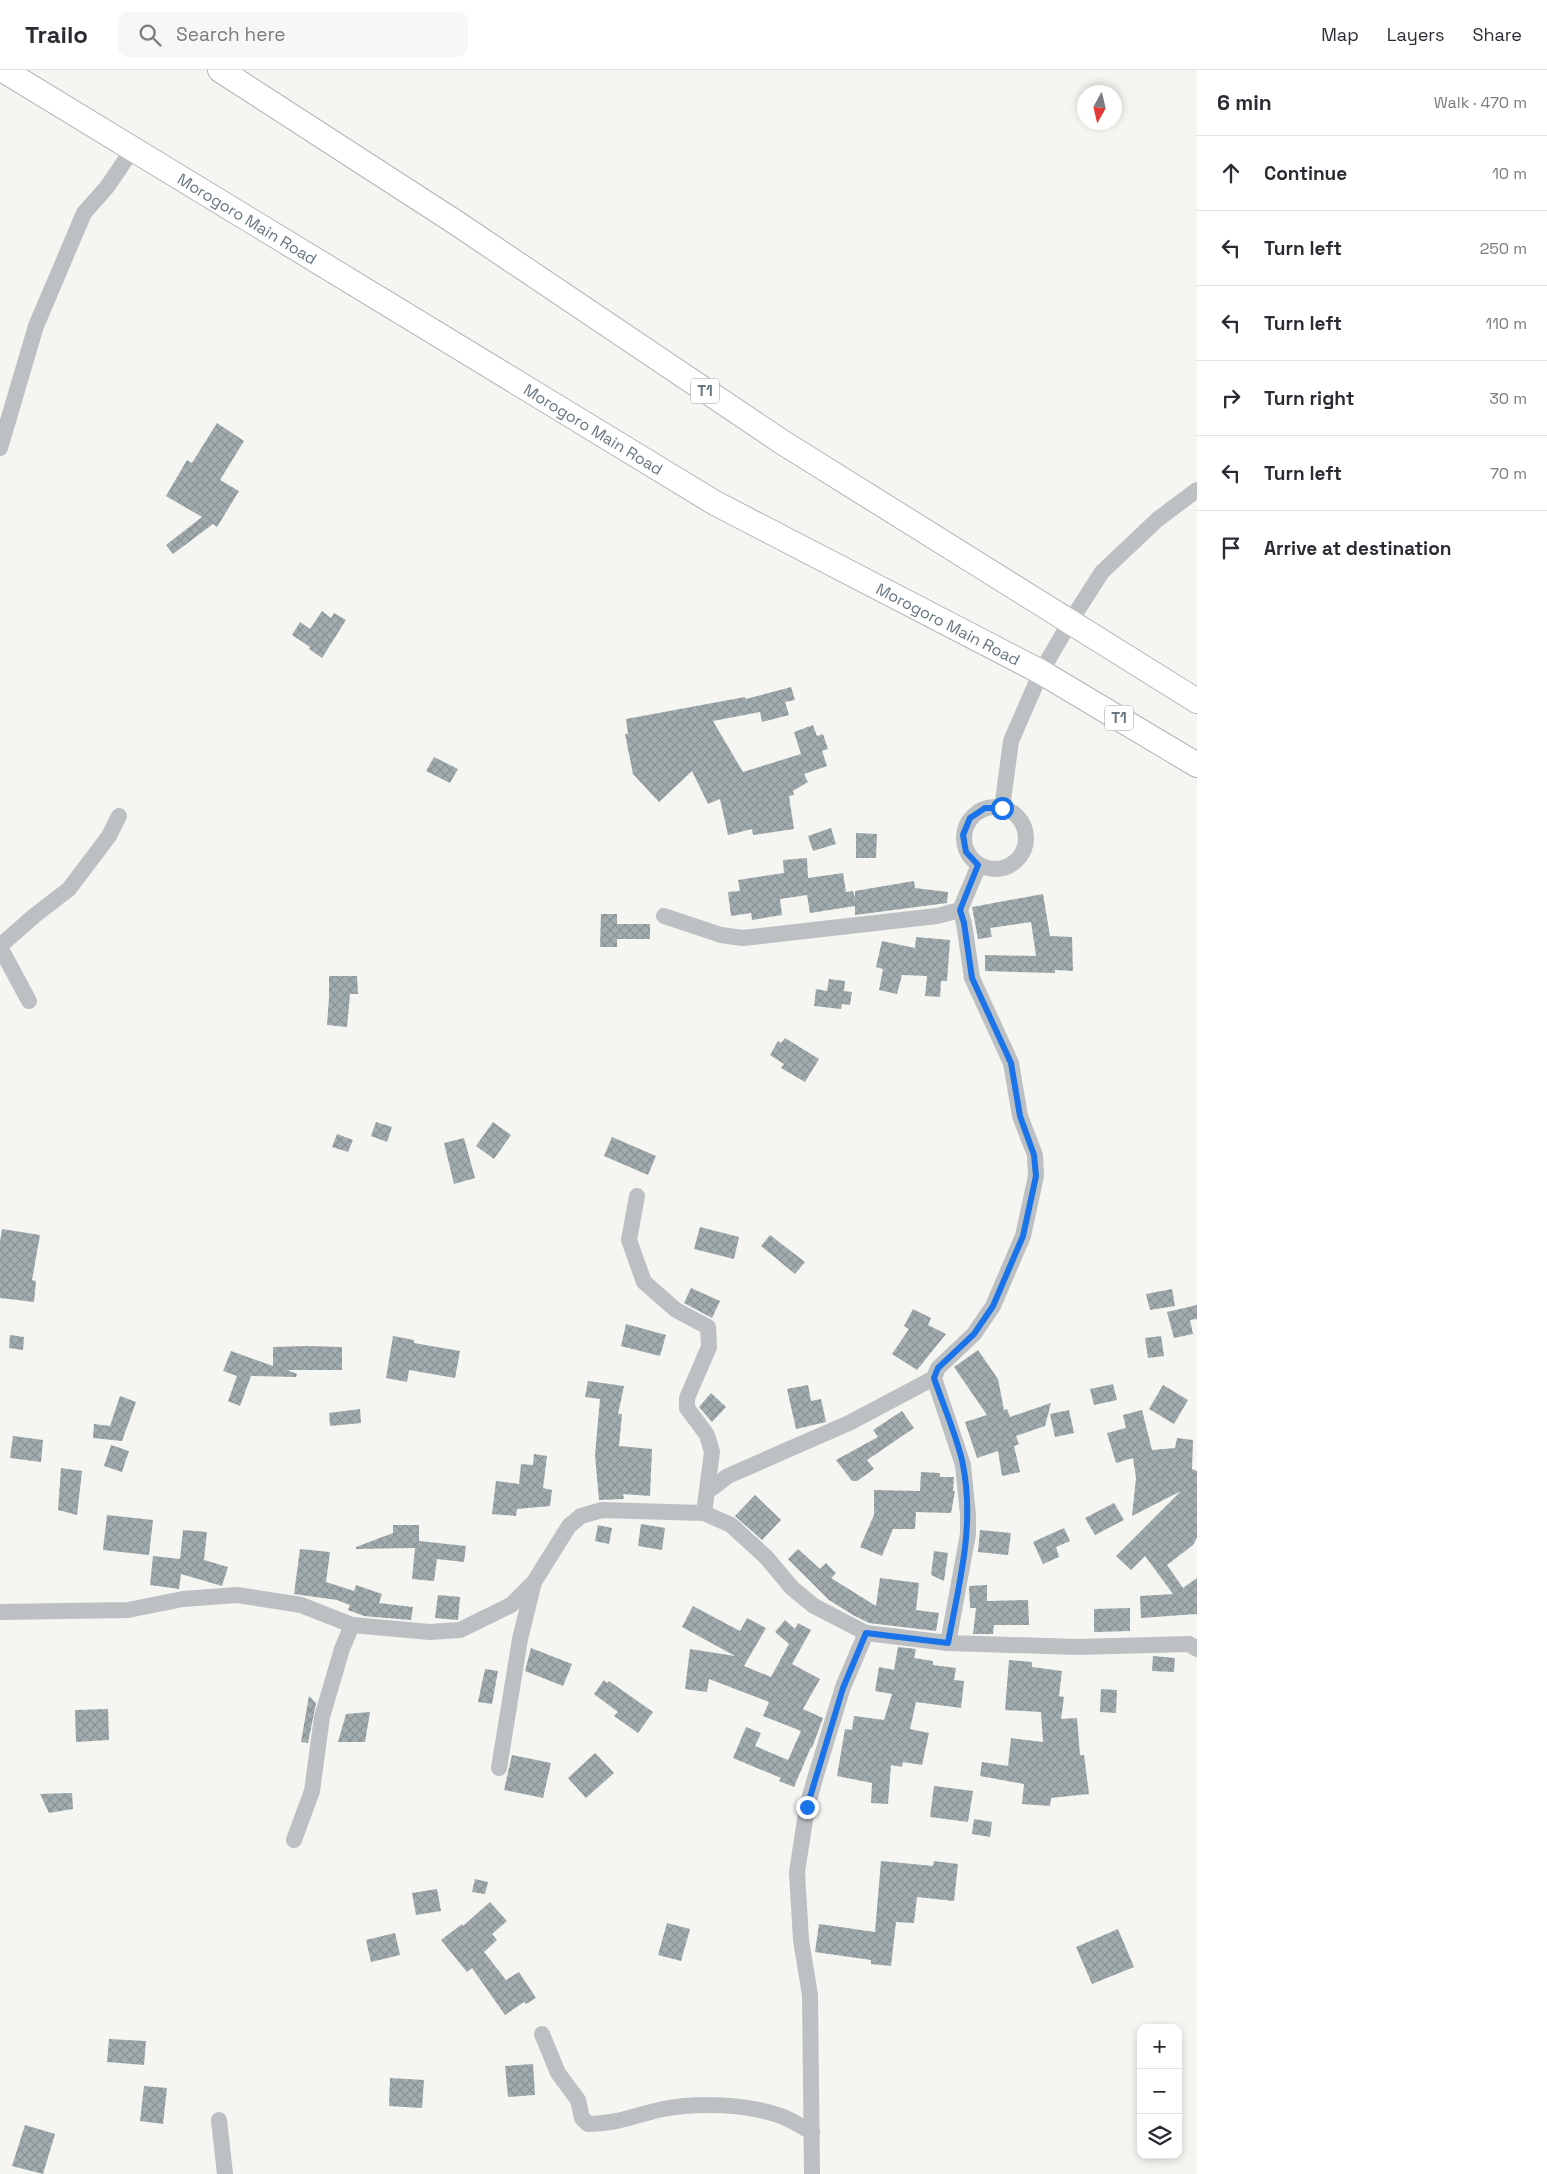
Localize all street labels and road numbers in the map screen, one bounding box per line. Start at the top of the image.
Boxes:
street label: Morogoro Main Road [173,169,321,269]
road number: T1 [691,378,719,404]
street label: Morogoro Main Road [520,379,667,480]
street label: Morogoro Main Road [872,578,1024,670]
road number: T1 [1105,706,1133,730]

